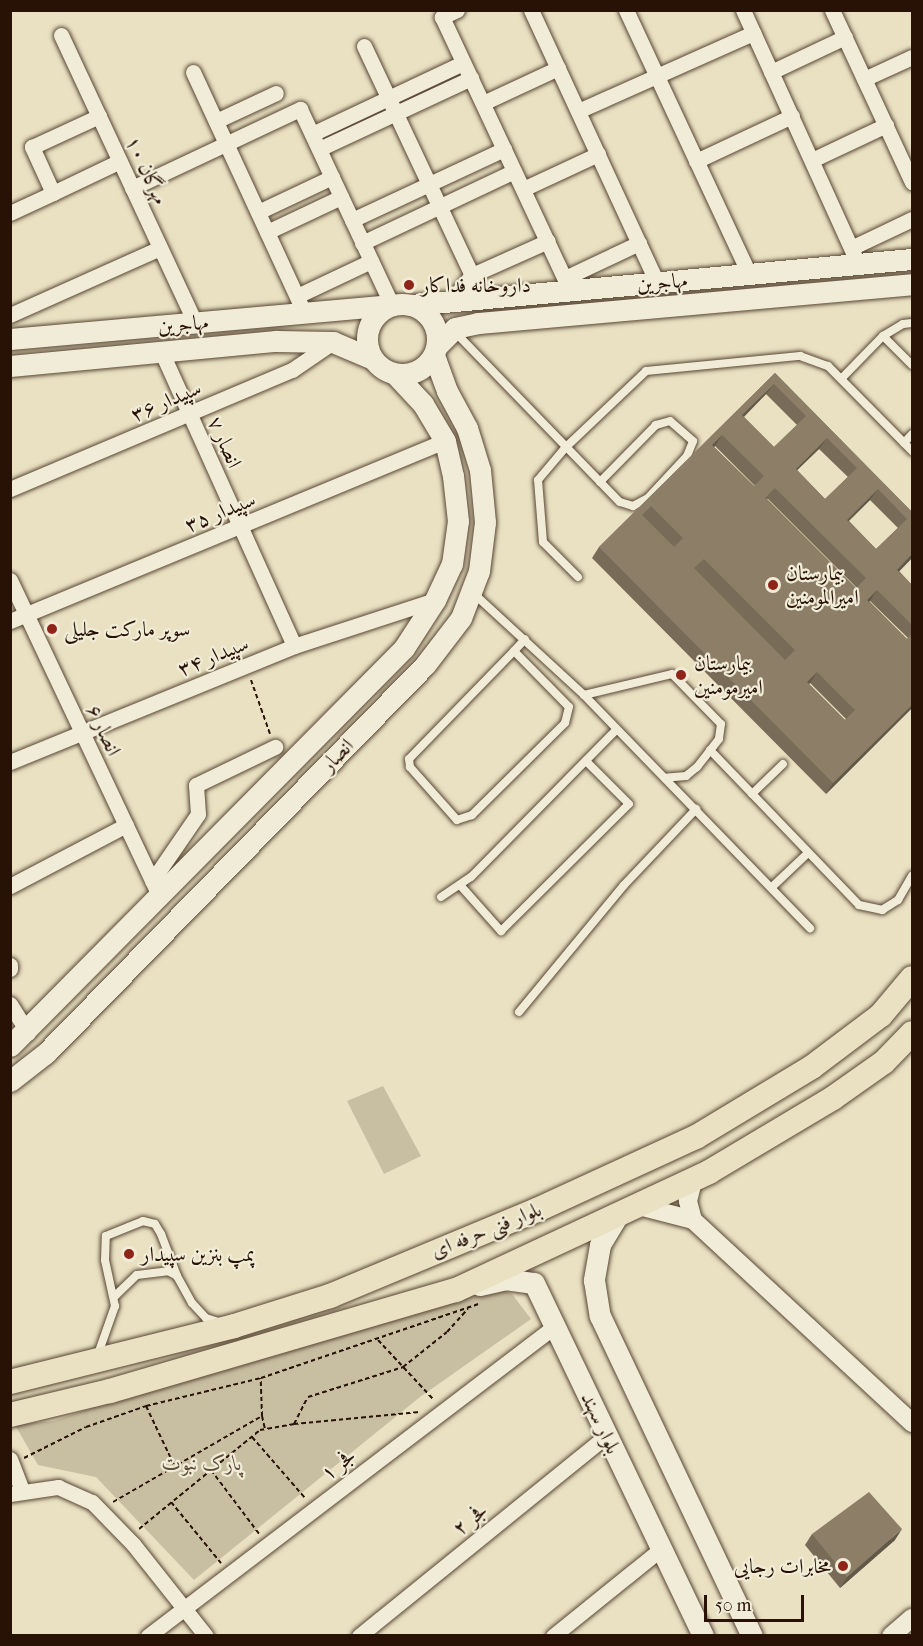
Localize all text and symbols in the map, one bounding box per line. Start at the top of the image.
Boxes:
street label: مهرگان ۱۰ [120,132,174,208]
street label: مهاجرین [636,267,688,297]
place label: داروخانه فداکار [421,272,531,298]
marker: داروخانه فداکار [402,278,416,292]
street label: مهاجرین [157,309,209,339]
street label: سپیدار ۳۶ [127,375,205,427]
street label: انصار ۷ [203,412,247,472]
street label: سپیدار ۳۵ [181,486,259,538]
place label: بیمارستان امیرالمومنین [786,560,859,610]
marker: بیمارستان امیرالمومنین [764,576,782,594]
place label: سوپر مارکت جلیلی [64,616,190,642]
marker: سوپر مارکت جلیلی [45,622,59,636]
street label: سپیدار ۳۴ [174,630,252,682]
place label: بیمارستان امیرمومنین [694,650,763,700]
marker: بیمارستان امیرمومنین [672,666,690,684]
street label: انصار ۶ [81,700,127,760]
street label: انصار [315,733,359,777]
street label: بلوار فنی حرفه ای [427,1196,545,1264]
place label: پمپ بنزین سپیدار [141,1241,255,1267]
marker: پمپ بنزین سپیدار [122,1247,136,1261]
street label: بلوار سهند [576,1388,626,1458]
street label: فجر ۱ [315,1442,361,1486]
park label: پارک نبوت [162,1450,242,1476]
street label: فجر ۲ [447,1497,493,1541]
place label: مخابرات رجایی [734,1553,831,1579]
marker: مخابرات رجایی [836,1559,850,1573]
scale bar [707,1583,808,1621]
text: 50 m [715,1595,751,1616]

